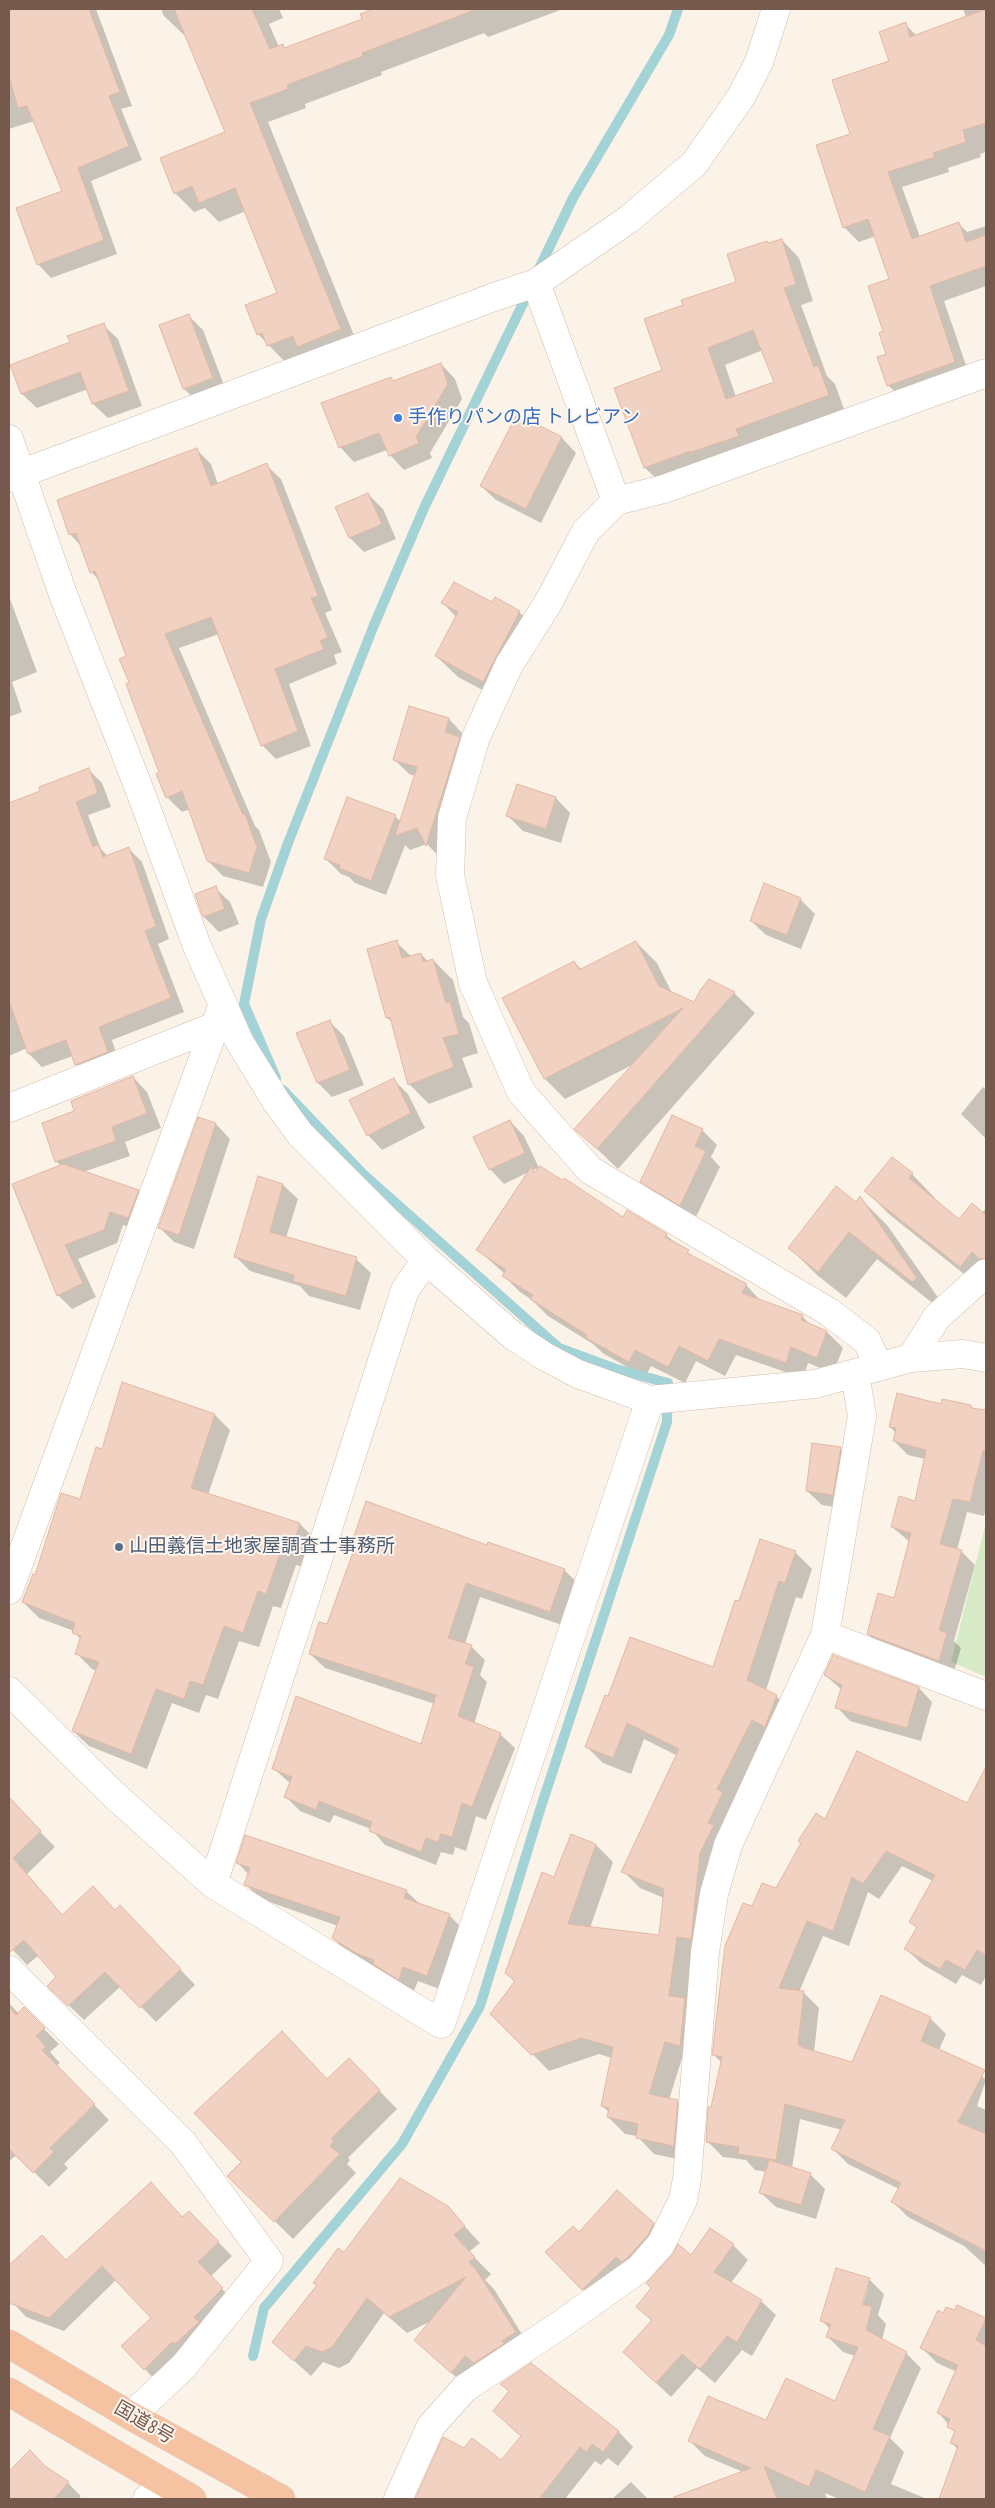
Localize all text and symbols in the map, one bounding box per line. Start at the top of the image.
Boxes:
place label: 手作りパンの店 トレビアン [408,407,640,429]
marker: 手作りパンの店 トレビアン [392,412,404,424]
place label: 山田義信土地家屋調査士事務所 [129,1536,395,1558]
marker: 山田義信土地家屋調査士事務所 [113,1541,125,1553]
street label: 国道8号 [110,2397,178,2449]

